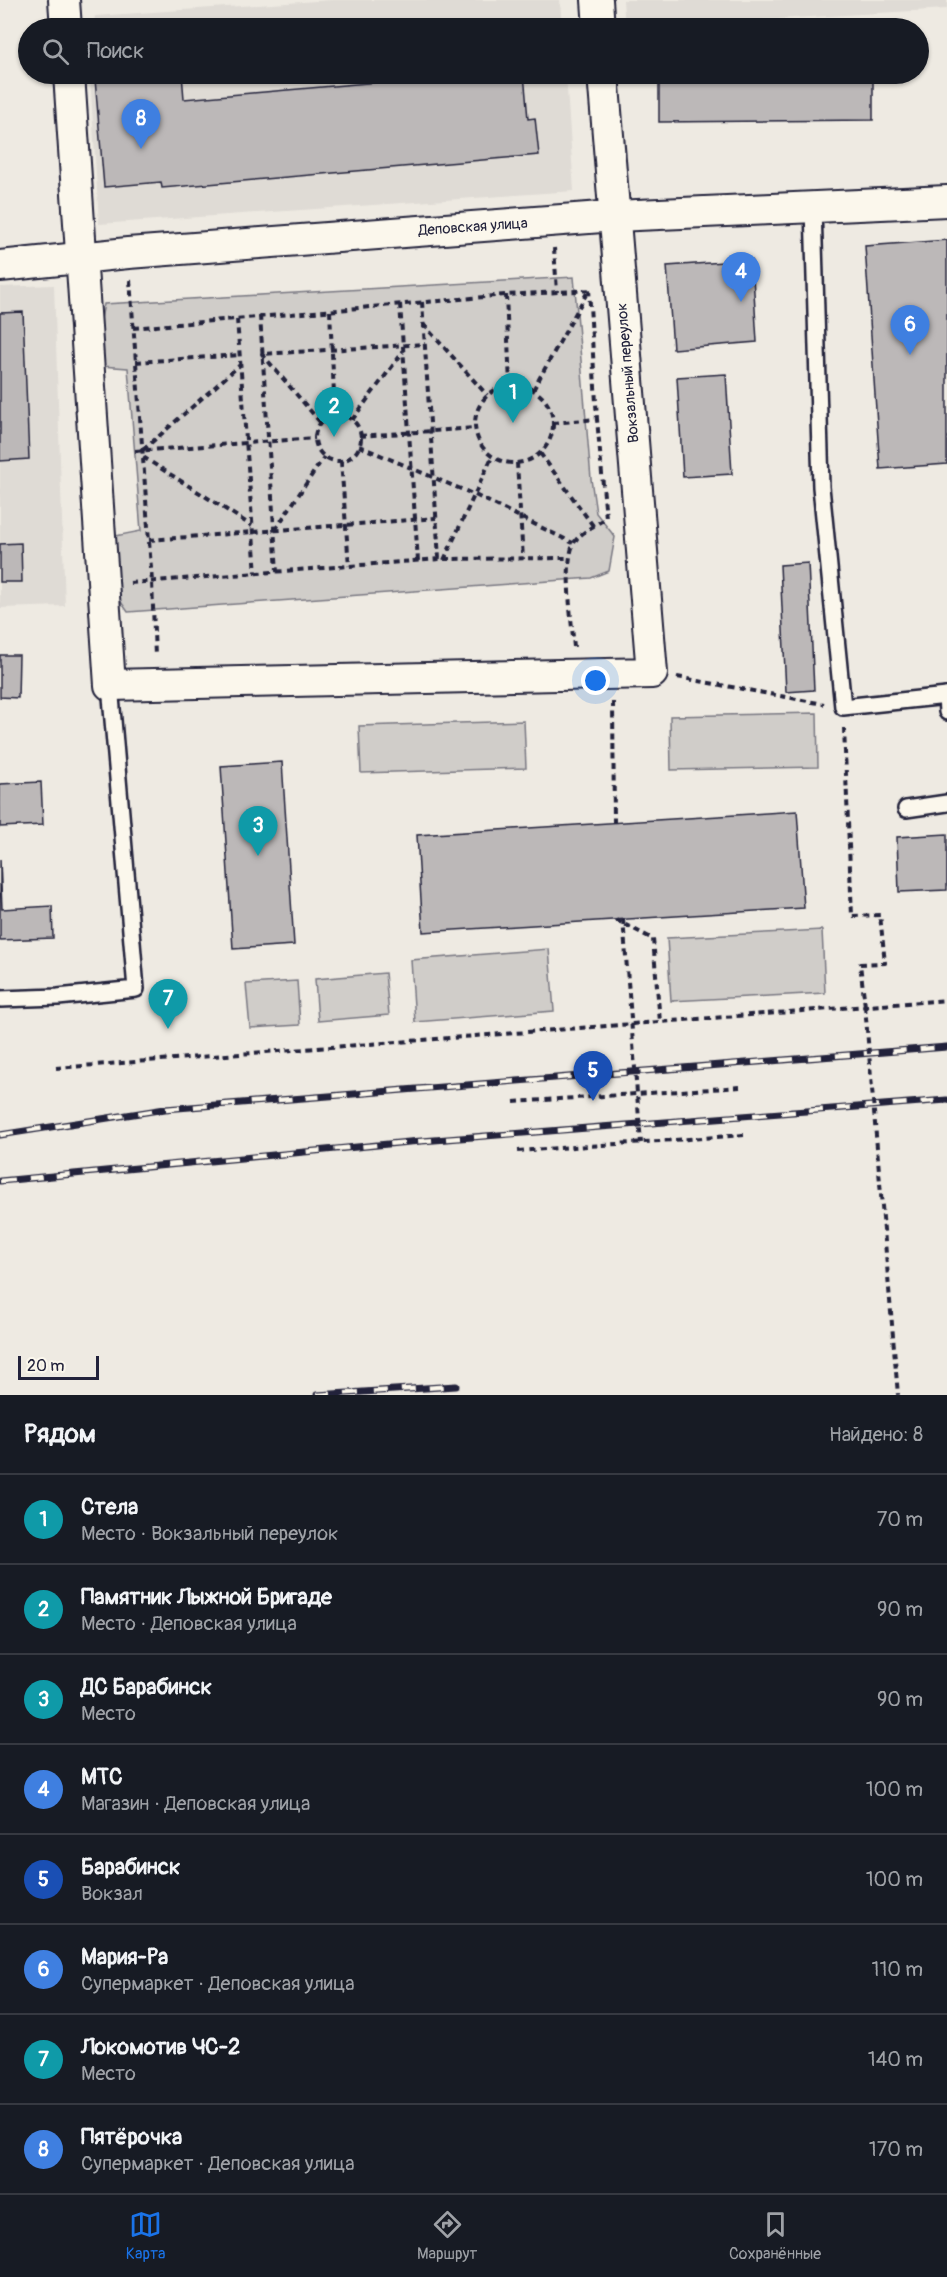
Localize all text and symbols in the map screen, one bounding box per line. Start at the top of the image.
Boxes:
search box [18,18,929,84]
icon: search [39,35,72,68]
text: Поиск [87,37,144,65]
pin: 8 [122,100,160,149]
street label: Деповская улица [417,214,528,240]
pin: 4 [722,252,760,302]
street label: Вокзальный переулок [612,302,644,444]
pin: 6 [890,306,930,355]
pin: 1 [494,374,532,423]
pin: 2 [314,388,354,437]
your location [581,666,610,695]
pin: 3 [238,806,278,856]
pin: 7 [148,980,188,1029]
pin: 5 [574,1052,612,1101]
scale bar [18,1353,99,1380]
text: 20 m [27,1356,65,1376]
text: Рядом [24,1418,96,1450]
text: Найдено: 8 [829,1422,923,1447]
text: Стела [81,1493,138,1521]
text: 1 [40,1507,47,1532]
text: 70 m [877,1507,923,1532]
text: Место · Вокзальный переулок [81,1521,338,1546]
text: Памятник Лыжной Бригаде [81,1583,332,1611]
text: 2 [38,1597,49,1622]
text: 90 m [877,1597,923,1622]
text: Место · Деповская улица [81,1611,297,1636]
text: ДС Барабинск [81,1673,212,1701]
text: 3 [38,1687,49,1712]
text: 90 m [877,1687,923,1712]
text: Место [81,1701,136,1726]
text: МТС [81,1763,123,1791]
text: 4 [38,1777,49,1802]
text: 100 m [866,1777,923,1802]
text: Магазин · Деповская улица [81,1791,310,1816]
text: Барабинск [81,1853,180,1881]
text: 5 [38,1867,49,1892]
text: 100 m [866,1867,923,1892]
text: Вокзал [81,1881,143,1906]
text: Мария-Ра [81,1943,168,1971]
text: 6 [38,1957,49,1982]
text: 110 m [872,1957,923,1982]
text: Супермаркет · Деповская улица [81,1971,355,1996]
text: Локомотив ЧС-2 [81,2033,240,2061]
text: 7 [38,2047,49,2072]
text: 140 m [868,2047,923,2072]
text: Место [81,2061,136,2086]
text: Пятёрочка [81,2123,182,2151]
text: 8 [38,2137,49,2162]
text: 170 m [869,2137,923,2162]
text: Супермаркет · Деповская улица [81,2151,355,2176]
tab: Карта [126,2208,165,2264]
tab: Маршрут [417,2208,477,2264]
tab: Сохранённые [729,2208,821,2264]

